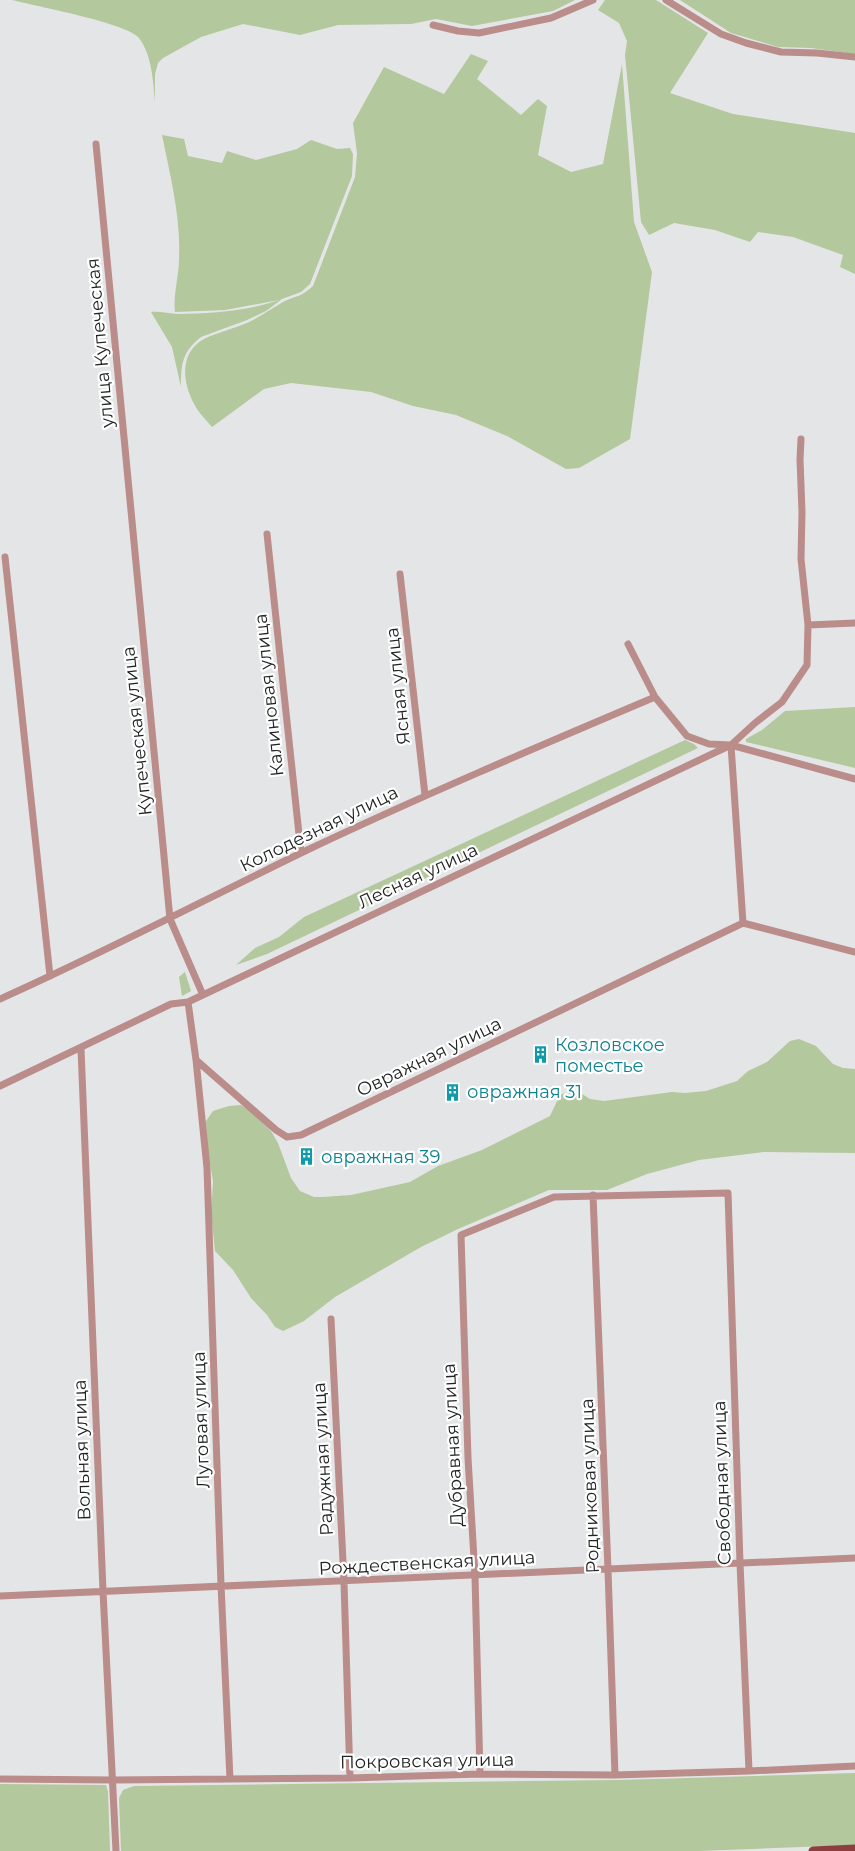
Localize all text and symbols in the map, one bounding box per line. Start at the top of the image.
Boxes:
street label: улица Купеческая [82,257,118,430]
street label: Калиновая улица [250,613,288,777]
street label: Ясная улица [381,626,415,746]
street label: Купеческая улица [117,645,157,817]
street label: Колодезная улица [236,781,402,877]
street label: Лесная улица [355,839,481,913]
street label: Овражная улица [353,1012,505,1102]
place label: Козловское поместье [555,1034,665,1077]
building icon: Козловское поместье [531,1045,551,1065]
place label: овражная 31 [467,1081,582,1103]
building icon: овражная 31 [443,1082,463,1102]
place label: овражная 39 [321,1146,440,1168]
building icon: овражная 39 [297,1147,317,1167]
street label: Луговая улица [188,1351,214,1489]
street label: Дубравная улица [438,1363,468,1527]
street label: Вольная улица [69,1379,95,1521]
street label: Радужная улица [308,1382,338,1536]
street label: Родниковая улица [576,1398,604,1574]
street label: Свободная улица [708,1400,736,1566]
street label: Рождественская улица [318,1546,536,1580]
street label: Покровская улица [340,1748,514,1774]

